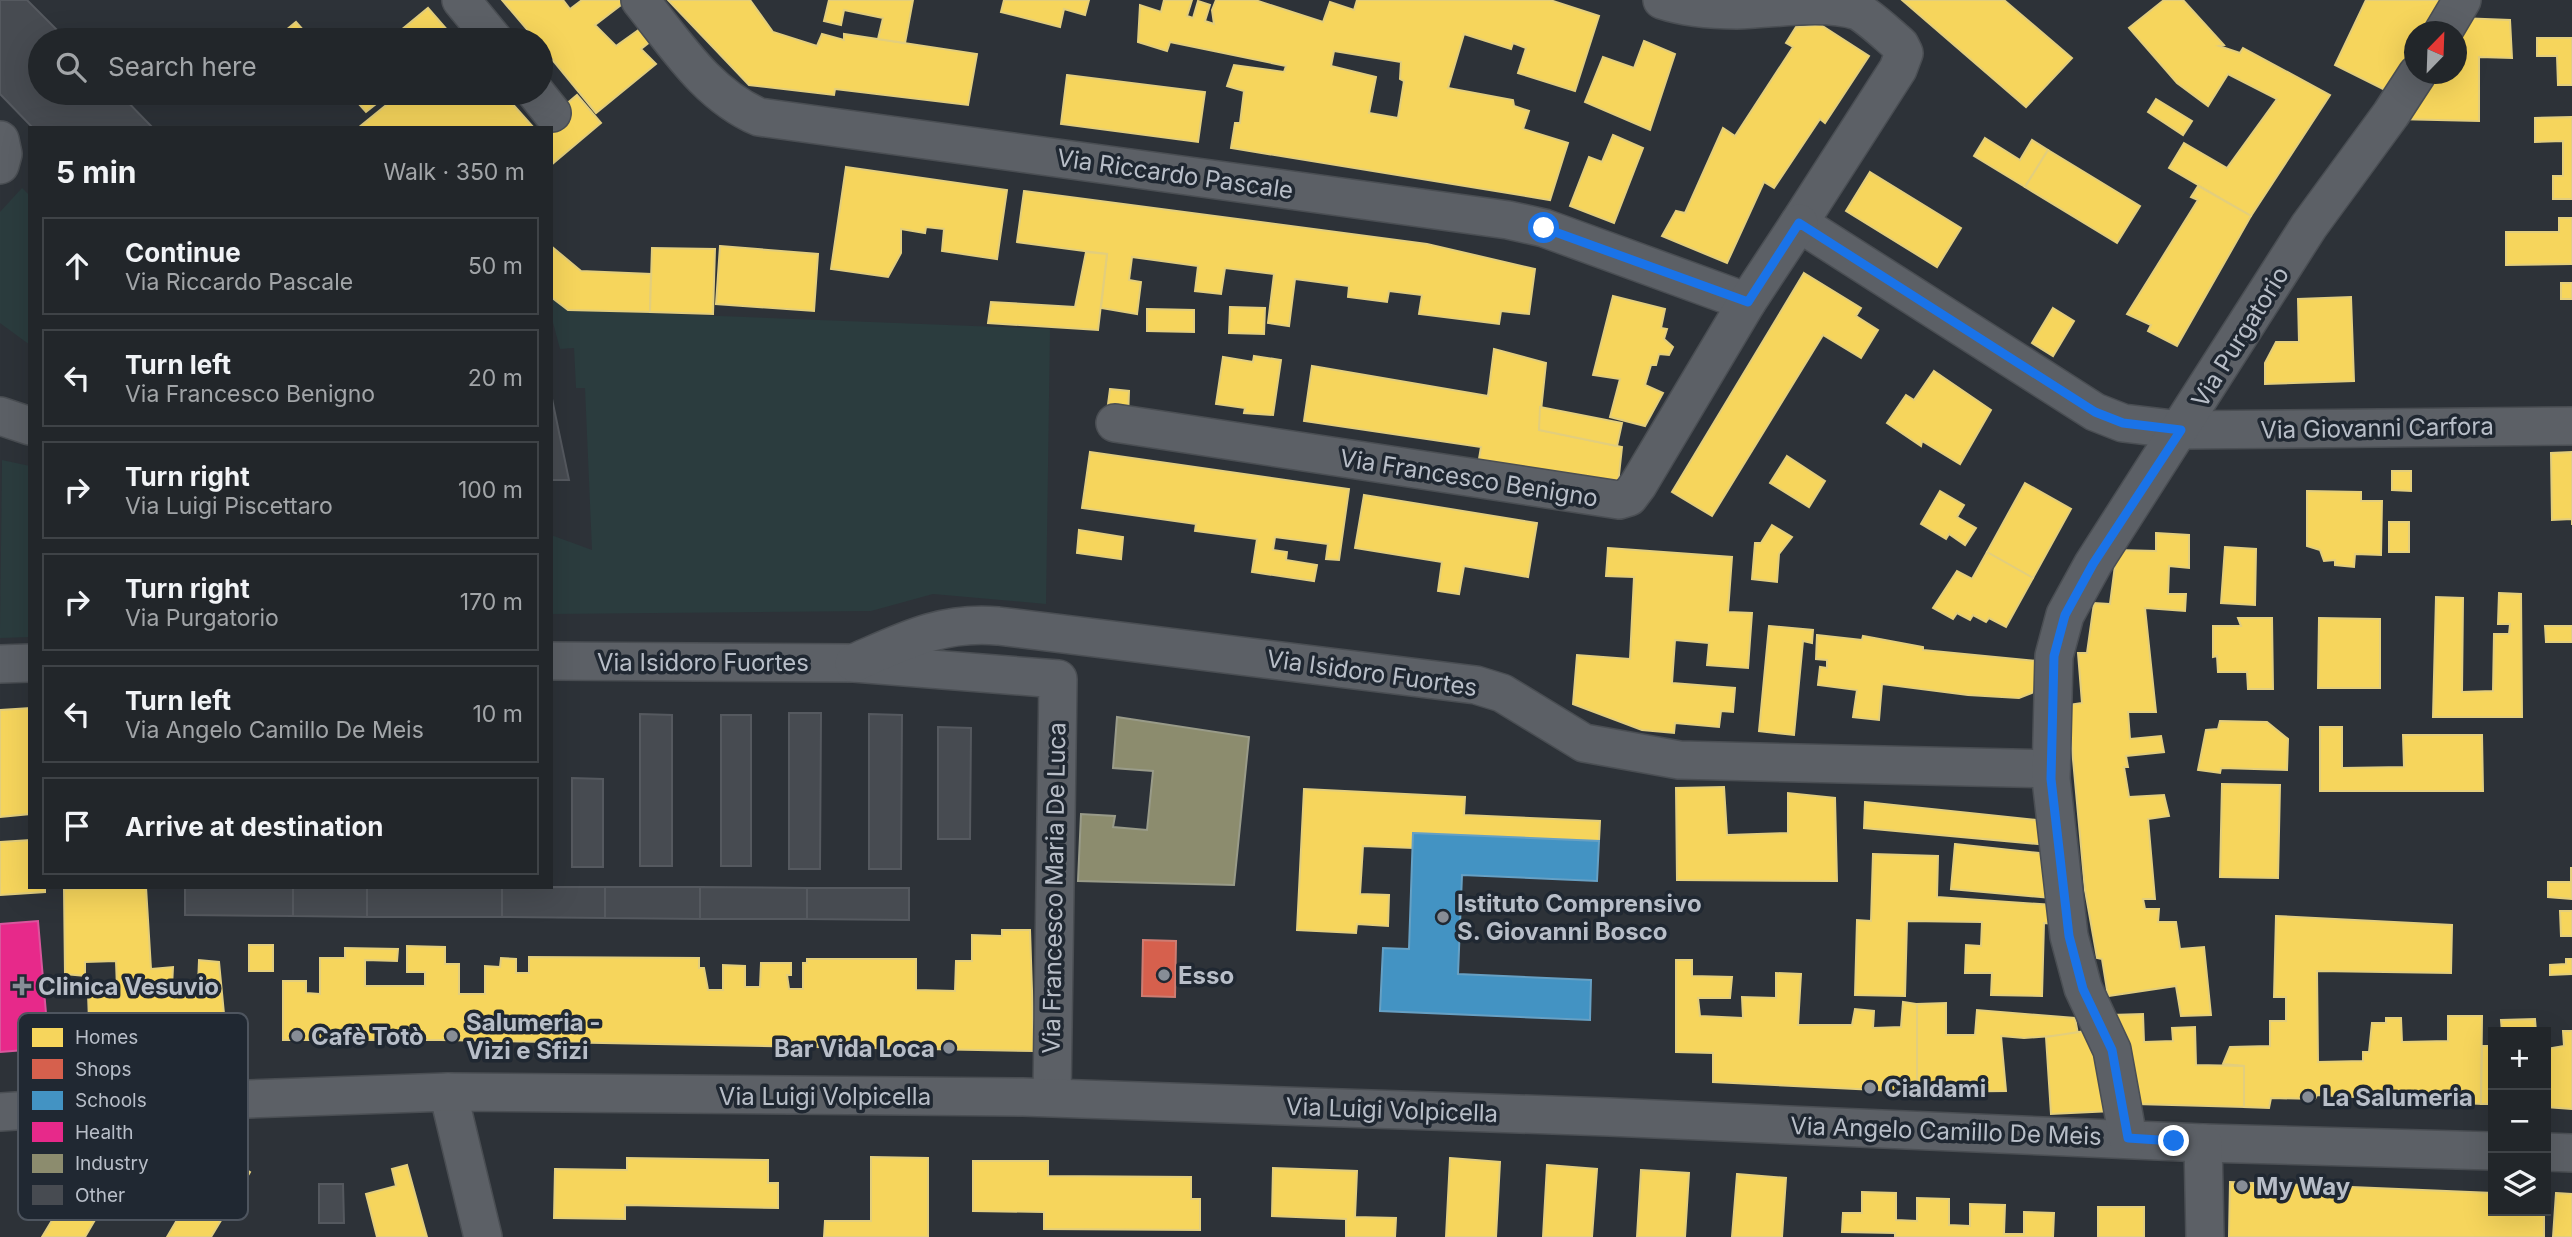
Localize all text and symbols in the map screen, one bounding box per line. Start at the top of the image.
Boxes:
north arrow [2404,21,2467,84]
search box [28,28,553,105]
icon: search [52,48,90,86]
text: Search here [108,51,257,82]
street label: Via Riccardo Pascale [1055,143,1295,205]
text: 5 min [56,154,136,190]
text: Walk · 350 m [384,158,525,186]
route start [1528,212,1559,243]
text: Continue [125,237,241,268]
icon: ahead [58,247,96,285]
text: 50 m [468,252,523,280]
street label: Via Purgatorio [2185,261,2295,413]
text: Via Riccardo Pascale [125,268,353,296]
text: Turn left [125,349,231,380]
icon: left [58,359,96,397]
text: 20 m [468,364,523,392]
text: Via Francesco Benigno [125,380,375,408]
street label: Via Giovanni Carfora [2260,411,2494,445]
street label: Via Francesco Benigno [1338,443,1600,513]
text: Turn right [125,461,250,492]
icon: right [58,471,96,509]
text: 100 m [458,476,523,504]
text: Via Luigi Piscettaro [125,492,333,520]
text: Turn right [125,573,250,604]
icon: right [58,583,96,621]
text: 170 m [460,588,523,616]
text: Via Purgatorio [125,604,279,632]
street label: Via Isidoro Fuortes [1265,644,1479,702]
street label: Via Isidoro Fuortes [597,648,809,677]
text: Turn left [125,685,231,716]
icon: left [58,695,96,733]
text: 10 m [473,700,523,728]
text: Via Angelo Camillo De Meis [125,716,424,744]
street label: Via Francesco Maria De Luca [1037,722,1071,1054]
icon: arrive [58,807,96,845]
text: Arrive at destination [125,811,384,842]
place label: Istituto Comprensivo S. Giovanni Bosco [1457,889,1702,946]
marker: Istituto Comprensivo S. Giovanni Bosco [1435,909,1451,925]
place label: Esso [1178,961,1234,990]
marker: Esso [1156,967,1172,983]
place label: Clinica Vesuvio [38,972,219,1001]
marker: Clinica Vesuvio [12,976,32,996]
place label: Salumeria - Vizi e Sfizi [466,1008,601,1065]
legend [18,1013,248,1220]
place label: Cafè Totò [311,1022,424,1051]
text: Homes [75,1026,138,1049]
map controls [2488,1027,2551,1216]
button: + [2488,1027,2551,1090]
marker: Cafè Totò [289,1028,305,1044]
marker: Salumeria - Vizi e Sfizi [444,1028,460,1044]
place label: Bar Vida Loca [774,1034,935,1063]
marker: Bar Vida Loca [941,1040,957,1056]
text: Shops [75,1058,131,1081]
place label: Cialdami [1884,1074,1986,1103]
marker: Cialdami [1862,1080,1878,1096]
street label: Via Luigi Volpicella [719,1082,931,1111]
place label: La Salumeria [2322,1083,2473,1112]
text: Schools [75,1089,147,1112]
marker: La Salumeria [2300,1089,2316,1105]
button: − [2488,1090,2551,1153]
street label: Via Luigi Volpicella [1285,1092,1499,1128]
street label: Via Angelo Camillo De Meis [1790,1111,2102,1151]
text: Health [75,1121,133,1144]
route end [2158,1125,2189,1156]
text: Industry [75,1152,149,1175]
button: layers [2488,1153,2551,1216]
place label: My Way [2256,1172,2351,1201]
marker: My Way [2234,1178,2250,1194]
text: Other [75,1184,125,1207]

